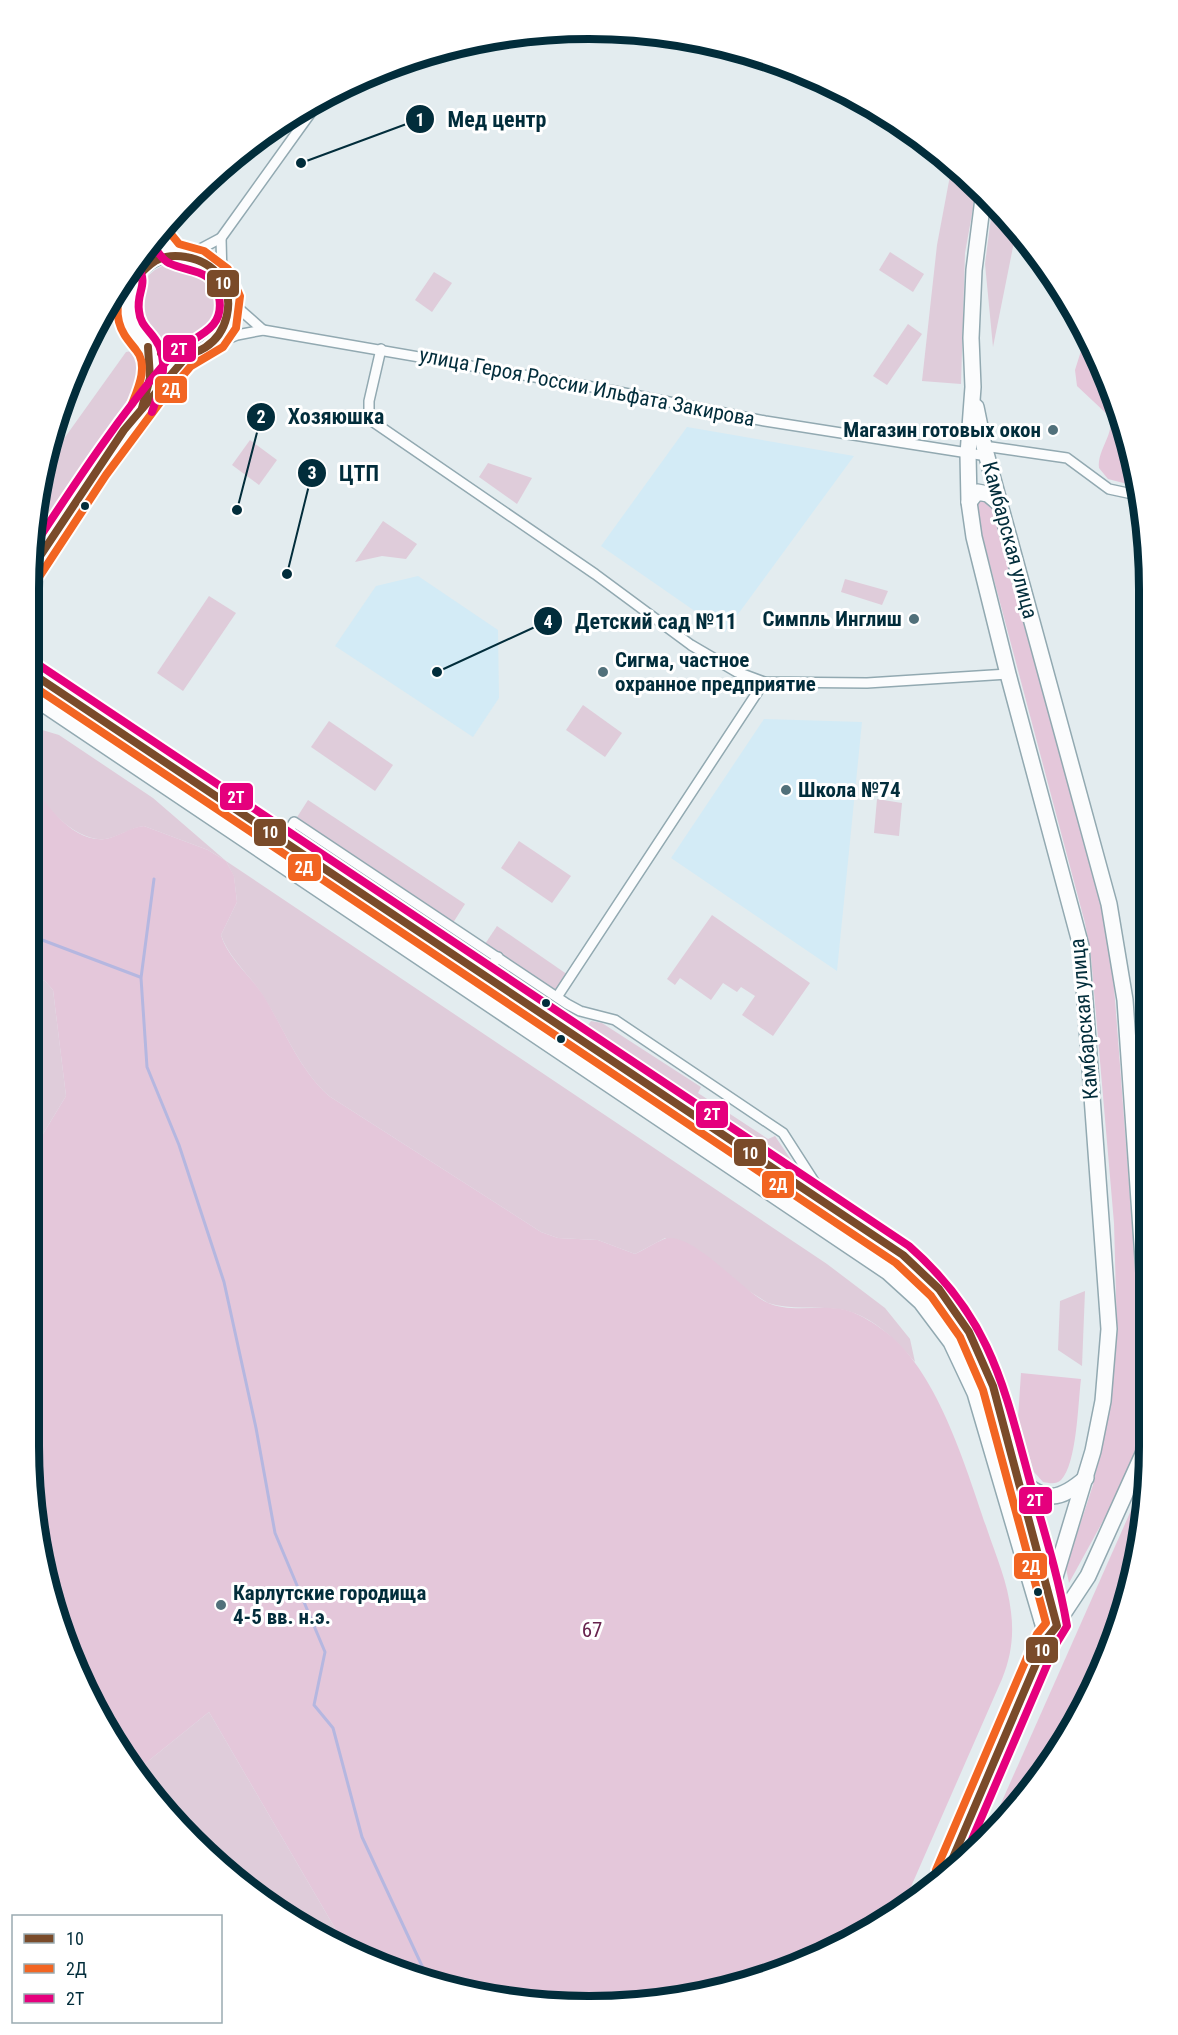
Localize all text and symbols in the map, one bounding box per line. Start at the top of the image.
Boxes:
callout: Мед центр [405,99,558,139]
text: Мед центр [448,107,547,132]
text: 1 [415,109,425,130]
line badge: 10 [206,269,240,298]
text: 10 [215,274,231,293]
line badge: 2Т [162,334,197,363]
text: 2Т [171,340,188,359]
street label: улица Героя России Ильфата Закирова [417,343,757,431]
line badge: 2Д [154,375,188,404]
text: 2Д [162,380,181,399]
callout: Хозяюшка [246,397,396,437]
text: Хозяюшка [288,404,384,429]
text: 2 [256,406,266,427]
place label: Магазин готовых окон [843,418,1041,442]
marker: Магазин готовых окон [1046,423,1060,437]
callout: ЦТП [297,453,391,493]
street label: Камбарская улица [977,459,1043,621]
text: ЦТП [339,461,379,486]
text: 3 [307,462,317,483]
unlabelled marker [79,500,91,512]
callout: Детский сад №11 [533,601,749,641]
place label: Симпль Инглиш [763,607,902,631]
text: Детский сад №11 [575,609,737,634]
text: 4 [543,611,553,632]
marker: Симпль Инглиш [907,612,921,626]
place label: Сигма, частное охранное предприятие [615,648,816,696]
marker: Сигма, частное охранное предприятие [596,665,610,679]
place label: Школа №74 [798,778,901,802]
line badge: 2Т [219,782,254,811]
marker: Школа №74 [779,783,793,797]
text: 2Т [228,788,245,807]
line badge: 10 [253,818,287,847]
text: 10 [262,823,278,842]
line badge: 2Д [287,853,322,882]
text: 2Д [295,858,314,877]
street label: Камбарская улица [1065,937,1103,1101]
unlabelled marker [540,997,552,1009]
unlabelled marker [555,1033,567,1045]
line badge: 2Т [695,1100,729,1129]
text: 2Т [704,1105,721,1124]
line badge: 10 [733,1138,767,1167]
text: 10 [742,1144,758,1163]
line badge: 2Д [761,1170,795,1199]
text: 2Д [769,1175,788,1194]
line badge: 2Т [1018,1486,1053,1515]
text: 2Т [1027,1491,1044,1510]
line badge: 2Д [1013,1552,1048,1580]
text: 2Д [1022,1557,1041,1576]
place label: Карлутские городища 4-5 вв. н.э. [233,1581,426,1629]
unlabelled marker [1032,1586,1044,1598]
marker: Карлутские городища 4-5 вв. н.э. [214,1598,228,1612]
park label: 67 [582,1618,602,1642]
line badge: 10 [1025,1636,1059,1664]
text: 10 [1034,1641,1050,1660]
legend [12,1915,222,2023]
text: 10 [66,1928,84,1949]
text: 2Д [66,1958,87,1979]
text: 2Т [66,1988,84,2009]

